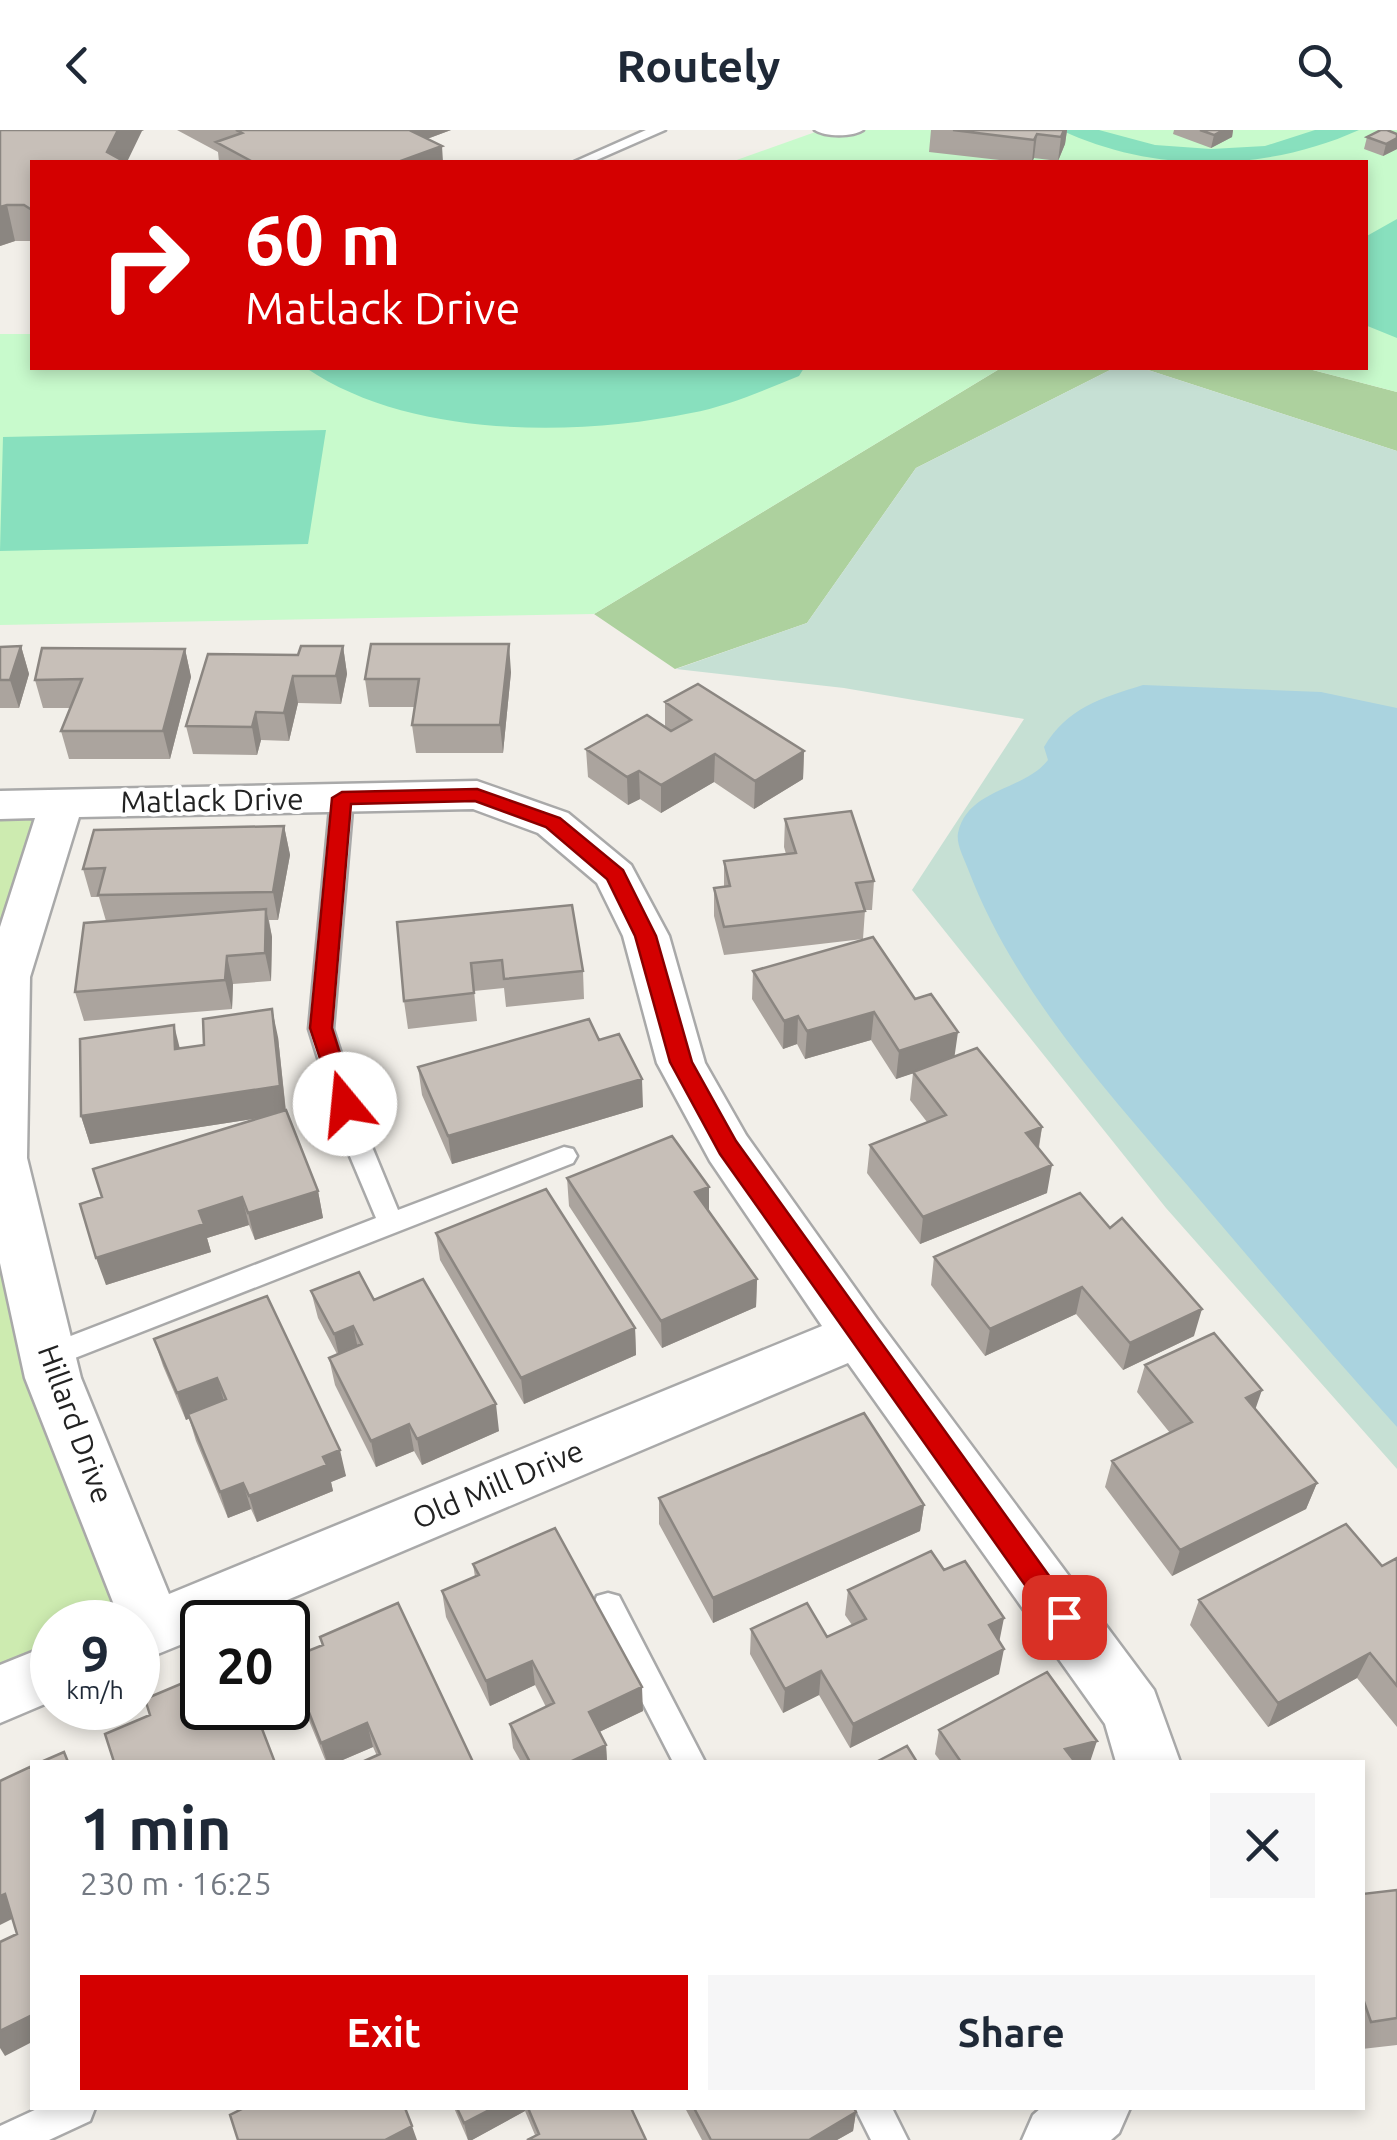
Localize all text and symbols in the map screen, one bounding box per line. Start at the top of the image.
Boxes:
icon: back [50,38,105,93]
icon: search [1292,38,1347,93]
text: Routely [617,40,780,91]
icon: right [80,200,210,330]
text: 60 m [245,200,401,278]
text: Matlack Drive [245,282,520,333]
street label: Matlack Drive [120,781,304,819]
position arrow [293,1052,397,1156]
street label: Hillard Drive [32,1340,120,1508]
street label: Old Mill Drive [407,1433,588,1535]
pin [1022,1575,1107,1660]
icon: arrive [1037,1590,1092,1645]
speed limit sign: 20 [180,1600,310,1730]
text: 9 [81,1625,109,1681]
text: km/h [66,1676,124,1704]
button: close [1210,1793,1315,1898]
text: 1 min [80,1794,232,1861]
text: 230 m · 16:25 [80,1865,272,1901]
button: Exit [80,1975,688,2090]
button: Share [708,1975,1315,2090]

